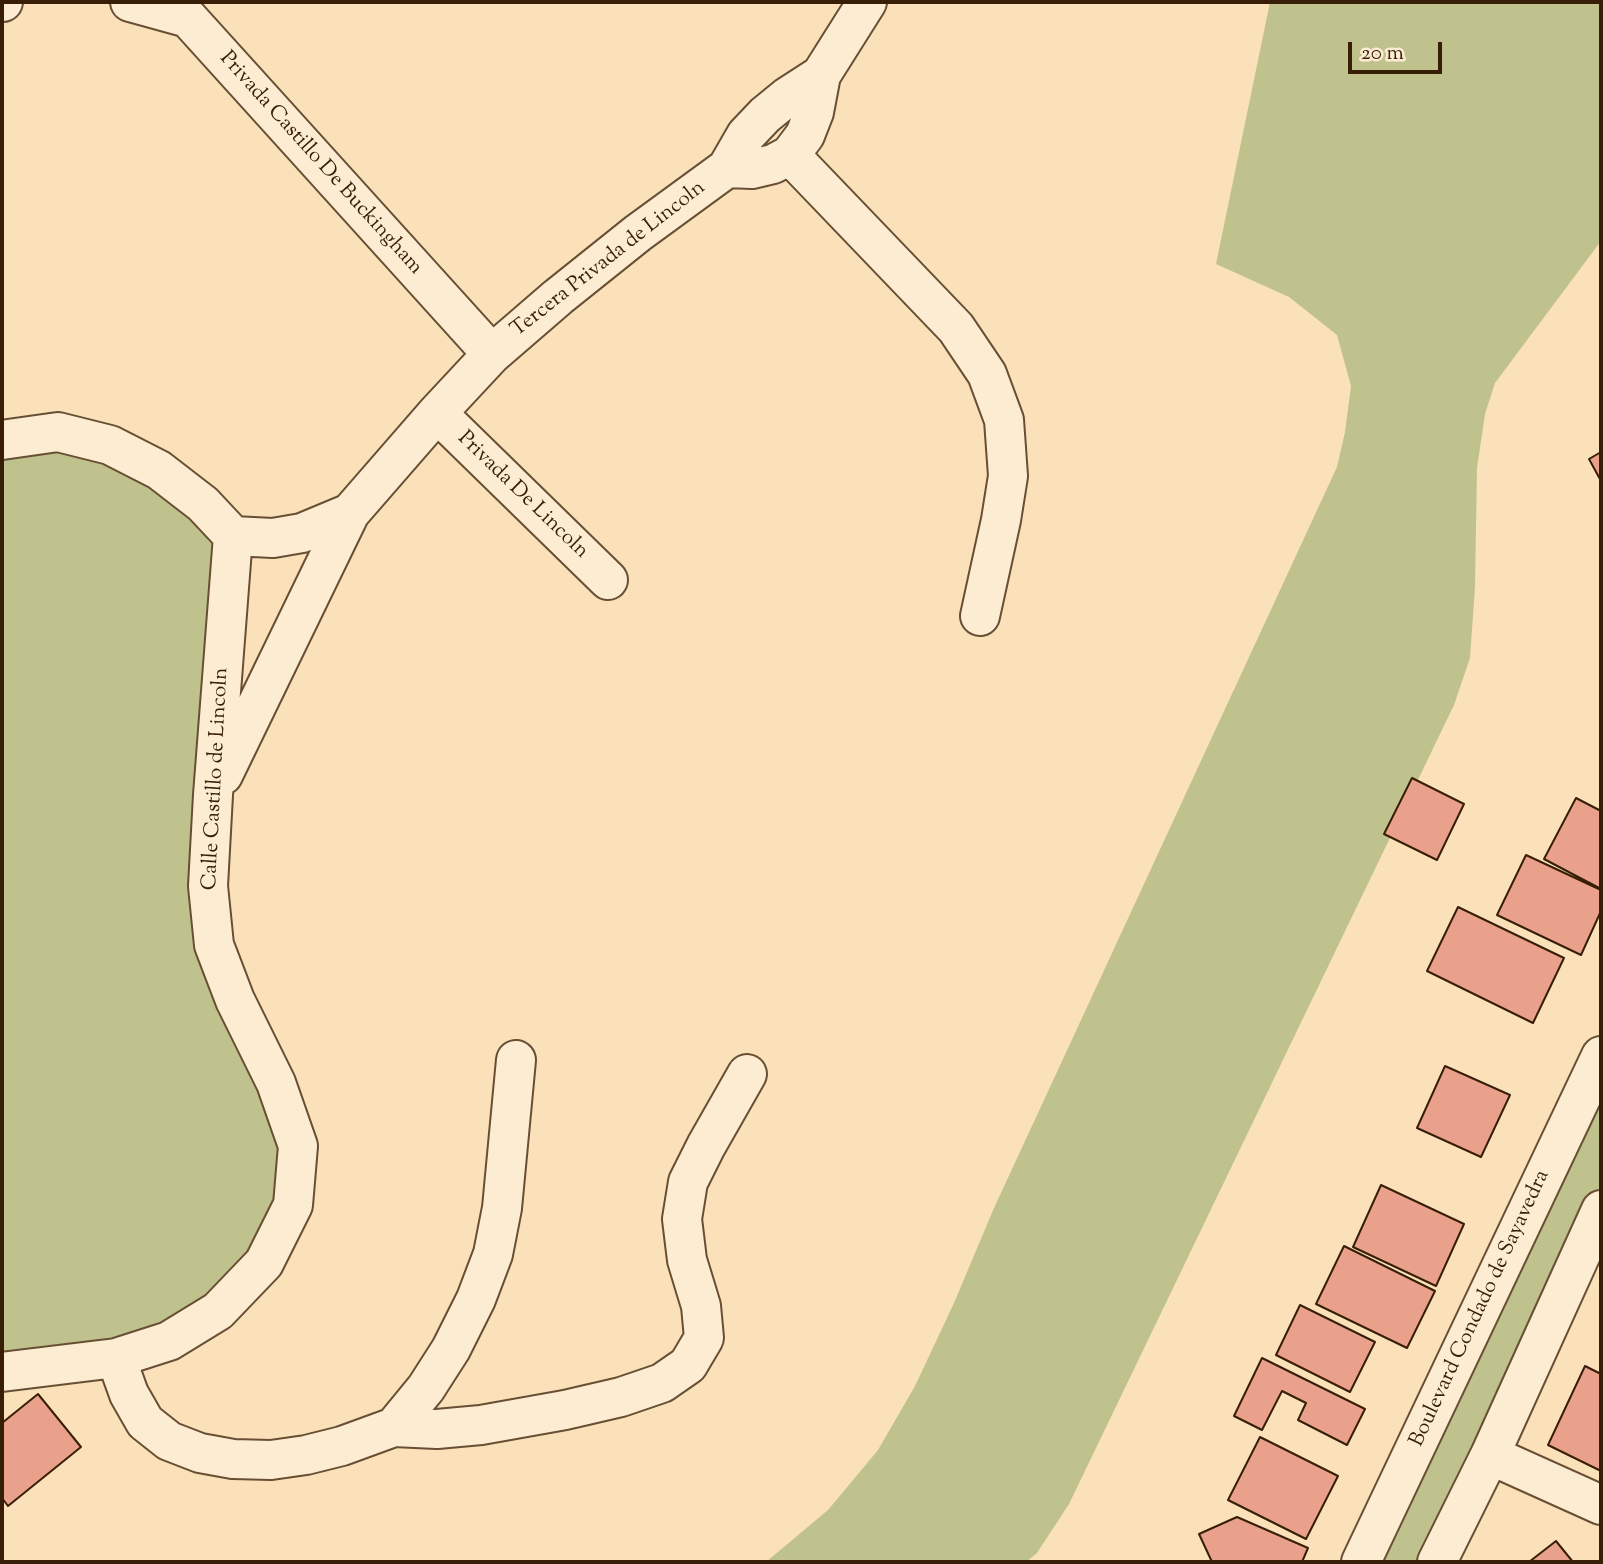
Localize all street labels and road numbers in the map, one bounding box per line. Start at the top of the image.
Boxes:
street label: Privada Castillo De Buckingham [213,47,427,281]
street label: Tercera Privada de Lincoln [507,176,711,344]
street label: Privada De Lincoln [451,427,593,565]
street label: Calle Castillo de Lincoln [199,667,235,891]
street label: Boulevard Condado de Sayavedra [1406,1167,1556,1451]

